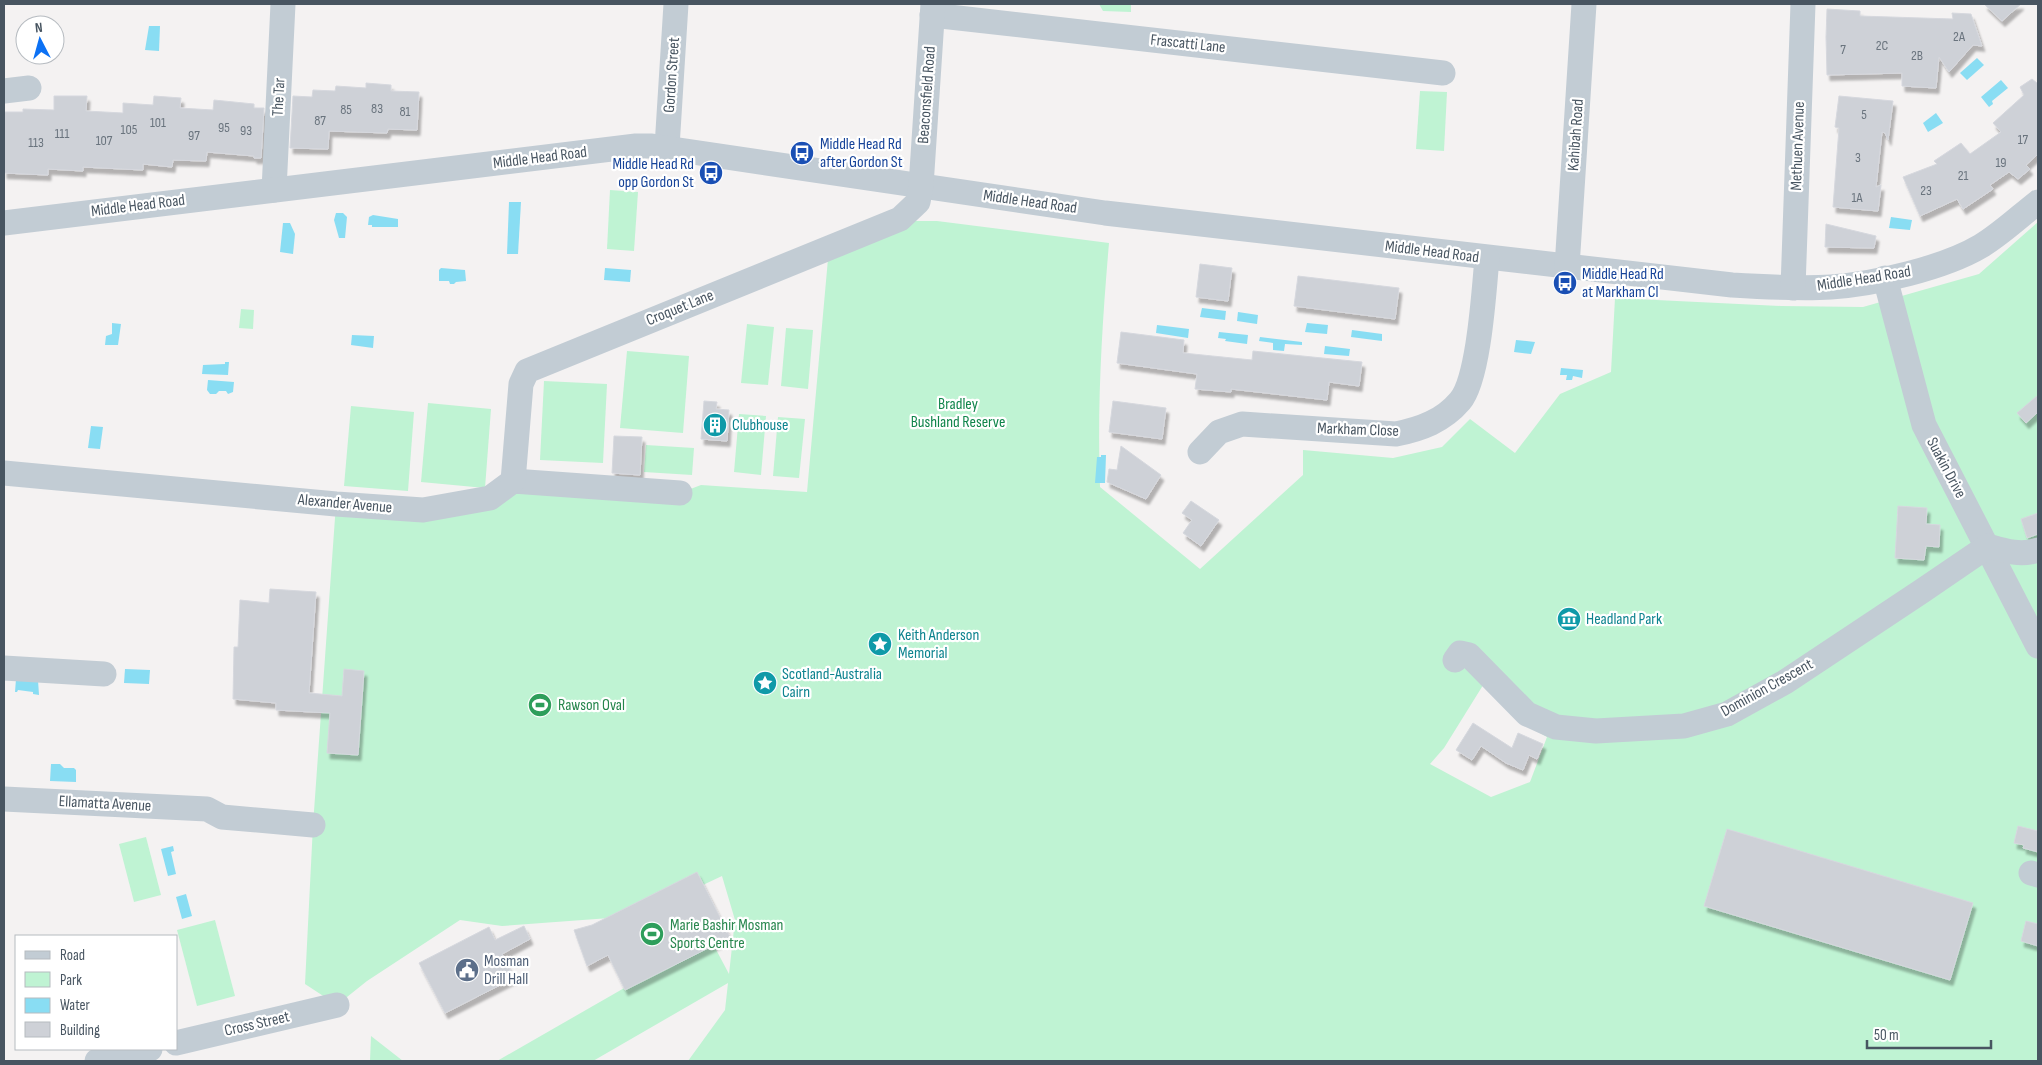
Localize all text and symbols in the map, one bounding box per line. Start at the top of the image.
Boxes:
north arrow [15,15,65,65]
text: N [34,19,43,36]
house number: 2A [1953,28,1966,45]
street label: Frascatti Lane [1150,31,1226,57]
street label: Gordon Street [660,37,684,113]
house number: 2C [1876,37,1888,54]
house number: 7 [1840,41,1846,58]
street label: Beaconsfield Road [914,46,940,144]
house number: 2B [1911,47,1923,64]
street label: The Tar [269,77,290,117]
street label: Kahibah Road [1564,98,1588,172]
house number: 83 [371,100,383,117]
house number: 85 [340,101,352,118]
street label: Methuen Avenue [1787,101,1809,191]
house number: 81 [399,103,411,120]
house number: 5 [1861,106,1867,123]
house number: 87 [314,112,326,129]
house number: 101 [150,114,166,131]
house number: 95 [218,119,230,136]
house number: 105 [121,121,138,138]
house number: 93 [240,122,252,139]
house number: 111 [55,125,69,142]
house number: 97 [188,127,200,144]
house number: 17 [2018,131,2029,148]
house number: 107 [96,132,113,149]
house number: 113 [28,134,44,151]
place label: Middle Head Rd after Gordon St [820,135,903,172]
bus stop icon: Middle Head Rd after Gordon St [789,140,815,166]
street label: Middle Head Road [492,143,588,173]
house number: 3 [1855,149,1861,166]
house number: 19 [1995,154,2007,171]
place label: Middle Head Rd opp Gordon St [612,155,694,192]
bus stop icon: Middle Head Rd opp Gordon St [698,160,724,186]
house number: 21 [1958,167,1968,184]
house number: 23 [1920,182,1932,199]
street label: Middle Head Road [982,186,1078,218]
house number: 1A [1851,189,1864,206]
street label: Middle Head Road [90,191,186,221]
street label: Middle Head Road [1384,237,1480,267]
street label: Middle Head Road [1816,262,1912,296]
place label: Middle Head Rd at Markham Cl [1582,265,1664,302]
bus stop icon: Middle Head Rd at Markham Cl [1552,270,1578,296]
street label: Croquet Lane [643,286,717,330]
park label: Bradley Bushland Reserve [911,395,1005,432]
building icon: Clubhouse [702,412,728,438]
place label: Clubhouse [732,416,788,435]
street label: Markham Close [1317,419,1399,441]
street label: Suakin Drive [1922,434,1970,502]
street label: Alexander Avenue [296,490,393,518]
museum icon: Headland Park [1556,606,1582,632]
place label: Headland Park [1586,610,1662,629]
place label: Keith Anderson Memorial [898,626,979,663]
place icon: Keith Anderson Memorial [867,631,893,657]
street label: Dominion Crescent [1718,655,1817,721]
place label: Scotland-Australia Cairn [782,665,882,702]
place icon: Scotland-Australia Cairn [752,670,778,696]
sports icon: Rawson Oval [527,692,553,718]
place label: Rawson Oval [558,696,625,715]
street label: Ellamatta Avenue [58,792,152,816]
place label: Marie Bashir Mosman Sports Centre [670,916,783,953]
sports icon: Marie Bashir Mosman Sports Centre [639,921,665,947]
legend [15,935,178,1050]
text: Road [60,946,85,965]
place label: Mosman Drill Hall [484,952,529,989]
public building icon: Mosman Drill Hall [454,957,480,983]
text: Park [60,971,82,990]
text: Water [60,996,91,1015]
street label: Cross Street [223,1007,292,1041]
scale bar [1867,1018,1991,1050]
text: Building [60,1021,100,1040]
text: 50 m [1874,1026,1899,1045]

